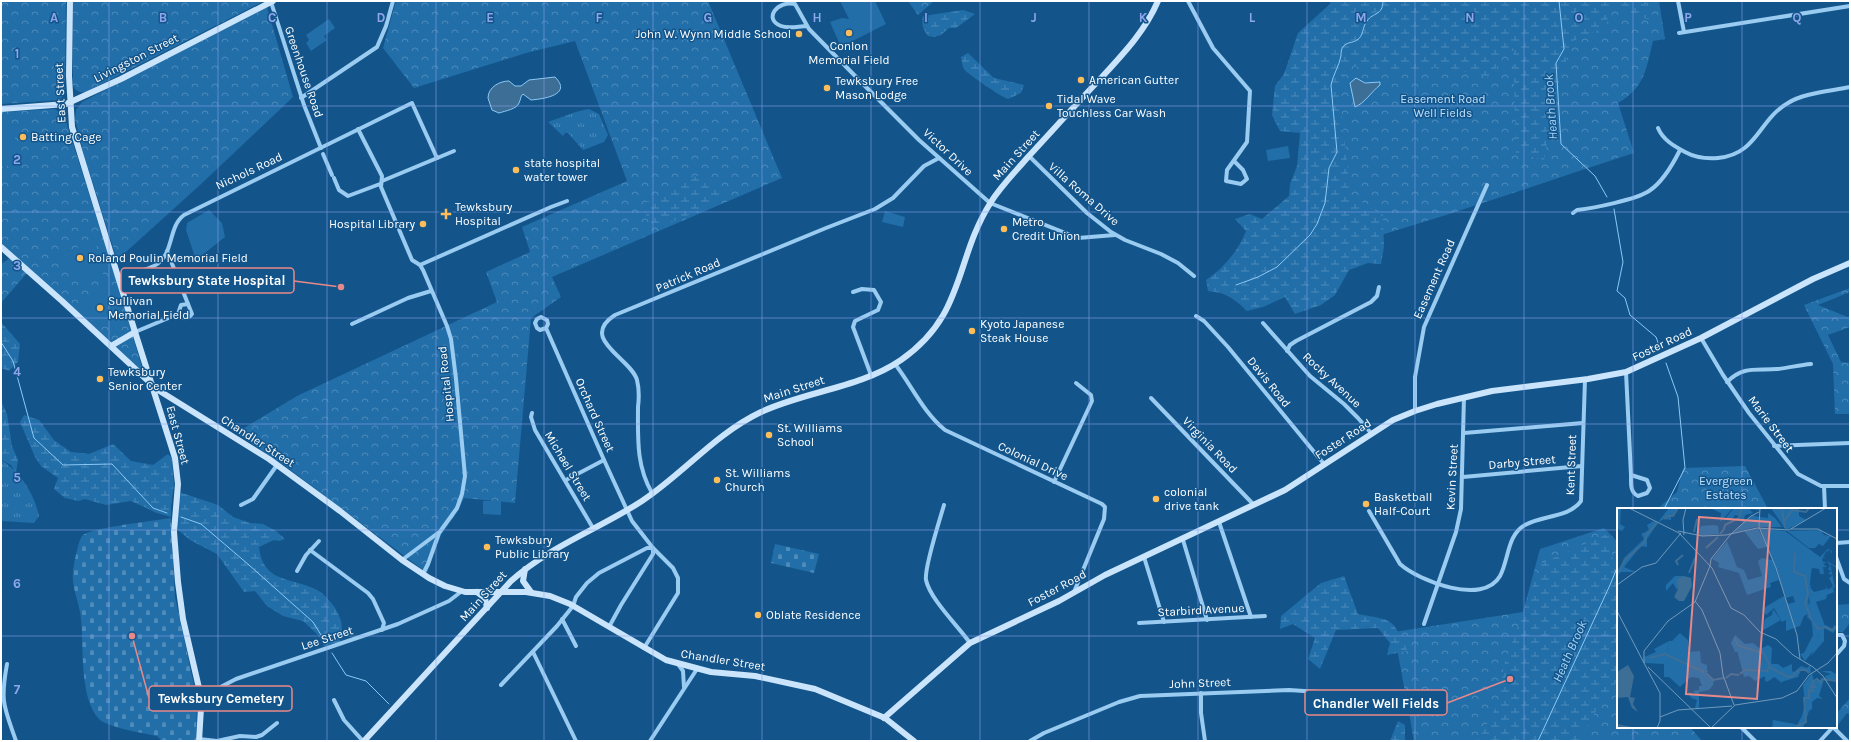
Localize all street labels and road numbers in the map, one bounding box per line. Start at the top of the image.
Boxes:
street label: Greenhouse Road [282,24,326,120]
street label: Livingston Street [91,30,181,85]
street label: East Street [51,62,69,123]
street label: Victor Drive [920,125,976,179]
street label: Main Street [990,126,1043,183]
street label: Nichols Road [213,149,285,193]
street label: Villa Roma Drive [1046,159,1122,229]
street label: Easement Road [1410,237,1458,321]
street label: Patrick Road [653,255,723,295]
street label: Foster Road [1630,324,1694,364]
street label: Hospital Road [435,345,457,423]
street label: Rocky Avenue [1300,349,1364,411]
street label: Davis Road [1244,354,1294,410]
street label: Main Street [762,372,827,405]
street label: Orchard Street [572,376,618,455]
street label: Marie Street [1745,393,1797,455]
street label: East Street [163,404,193,466]
street label: Chandler Street [218,412,298,470]
street label: Virginia Road [1180,414,1240,476]
street label: Foster Road [1312,416,1374,462]
street label: Michael Street [542,428,595,504]
street label: Kent Street [1563,434,1579,496]
street label: Colonial Drive [996,439,1070,483]
street label: Kevin Street [1443,443,1461,510]
street label: Darby Street [1488,452,1557,472]
street label: Main Street [457,567,510,624]
street label: Foster Road [1025,567,1089,609]
street label: Starbird Avenue [1157,601,1245,619]
street label: Lee Street [299,623,355,653]
street label: Chandler Street [680,646,767,674]
street label: John Street [1169,675,1232,691]

